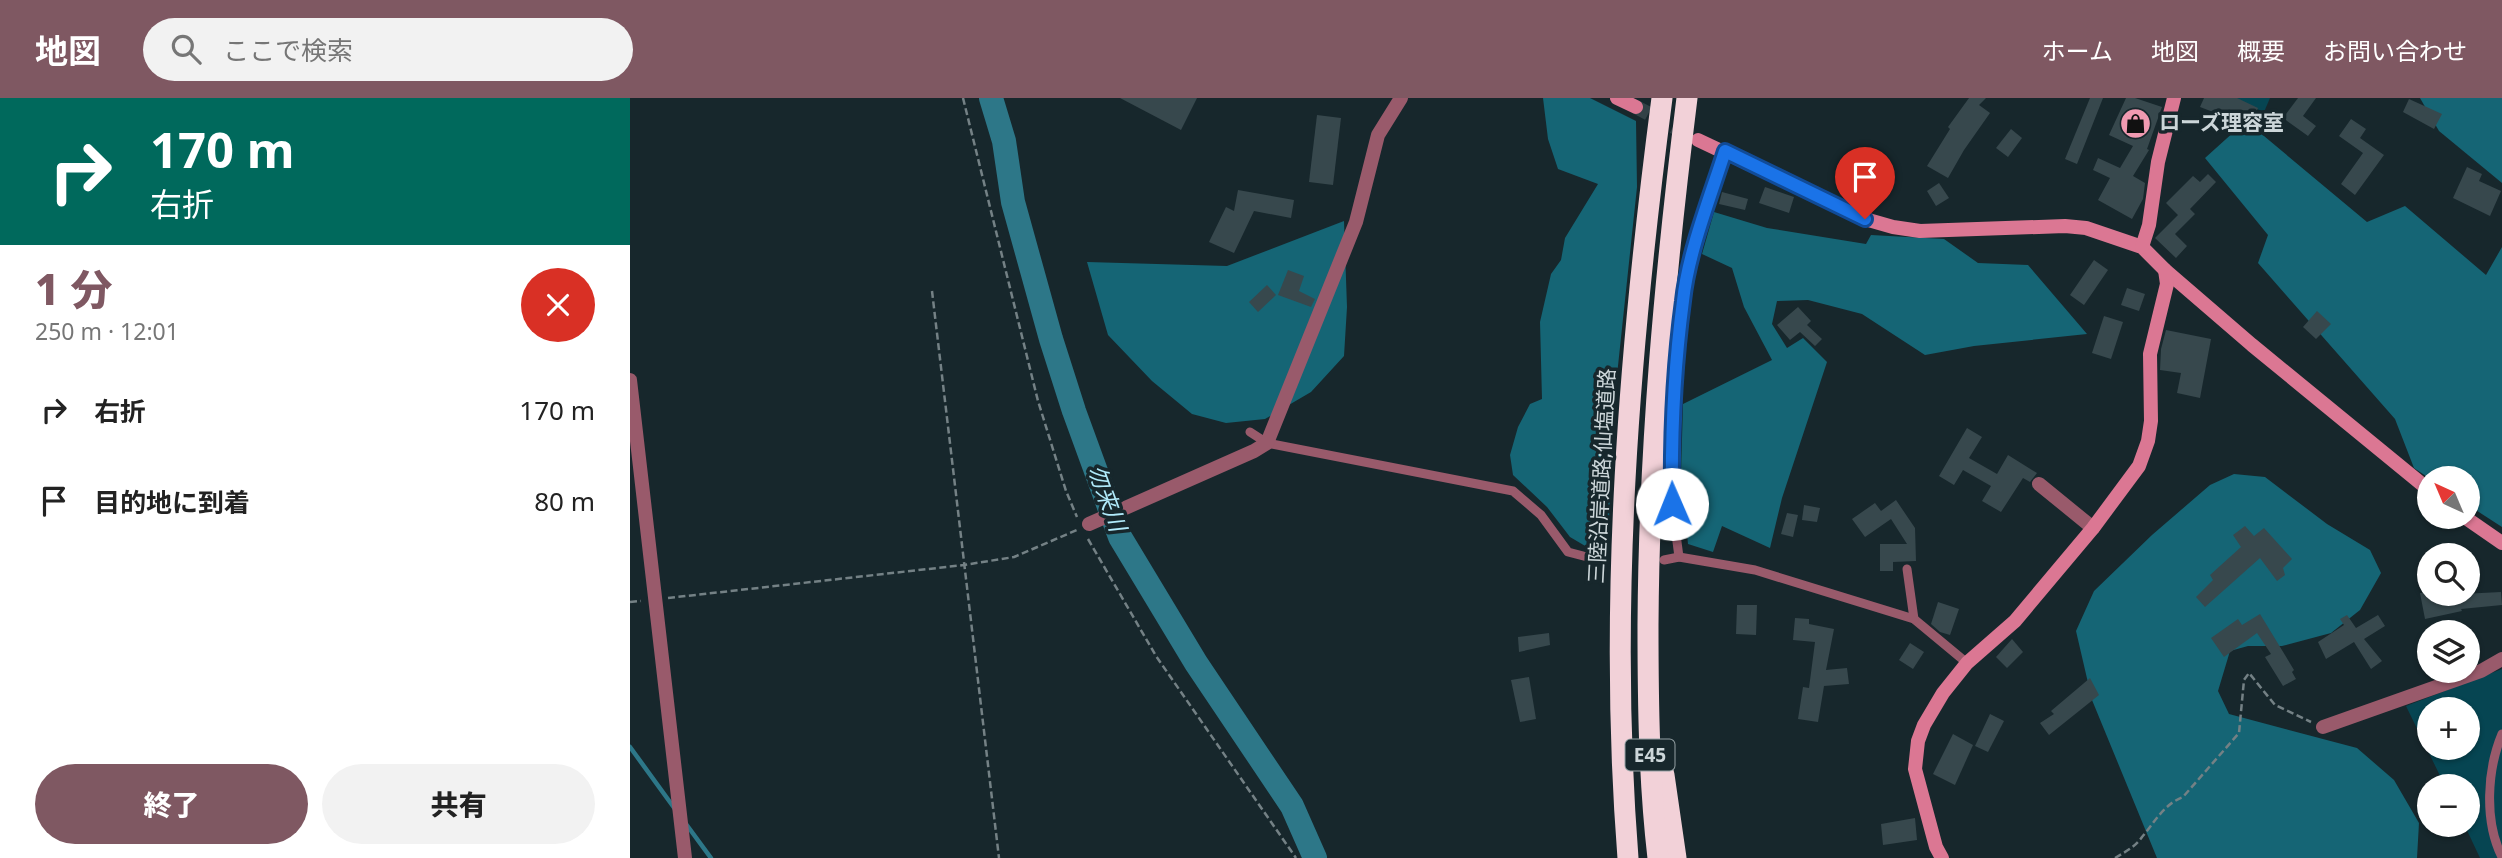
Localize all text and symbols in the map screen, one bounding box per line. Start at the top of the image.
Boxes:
search box [143,18,633,81]
text: 地図 [35,28,101,73]
icon: search [167,30,205,68]
text: ここで検索 [223,32,353,68]
text: ホーム [2042,34,2113,67]
text: 地図 [2151,34,2199,67]
text: 概要 [2237,34,2285,67]
text: お問い合わせ [2323,34,2467,67]
shop icon: ローズ理容室 [2119,106,2153,140]
place label: ローズ理容室 [2159,108,2284,136]
text: 170 m [150,116,295,182]
icon: right [35,126,126,217]
pin [1835,147,1895,219]
icon: arrive [1846,158,1884,196]
text: 右折 [150,182,214,225]
text: 1 分 [35,260,112,317]
button: close [521,268,595,342]
text: 250 m · 12:01 [35,315,179,347]
street label: 三陸沿岸道路;仙塩道路 [1581,368,1621,584]
icon: right [35,391,73,429]
text: 170 m [519,392,595,428]
text: 右折 [94,393,146,429]
water label: 勿来川 [1081,460,1136,538]
north arrow [2417,466,2480,528]
map controls [2417,466,2480,837]
position arrow [1635,467,1709,541]
icon: arrive [35,482,73,520]
text: 80 m [534,483,595,519]
text: 目的地に到着 [94,484,250,520]
button: search [2417,543,2480,606]
button: layers [2417,620,2480,683]
button: + [2417,697,2480,760]
road number: E45 [1626,740,1674,770]
button: 終了 [35,764,308,844]
button: 共有 [322,764,595,844]
button: − [2417,774,2480,837]

